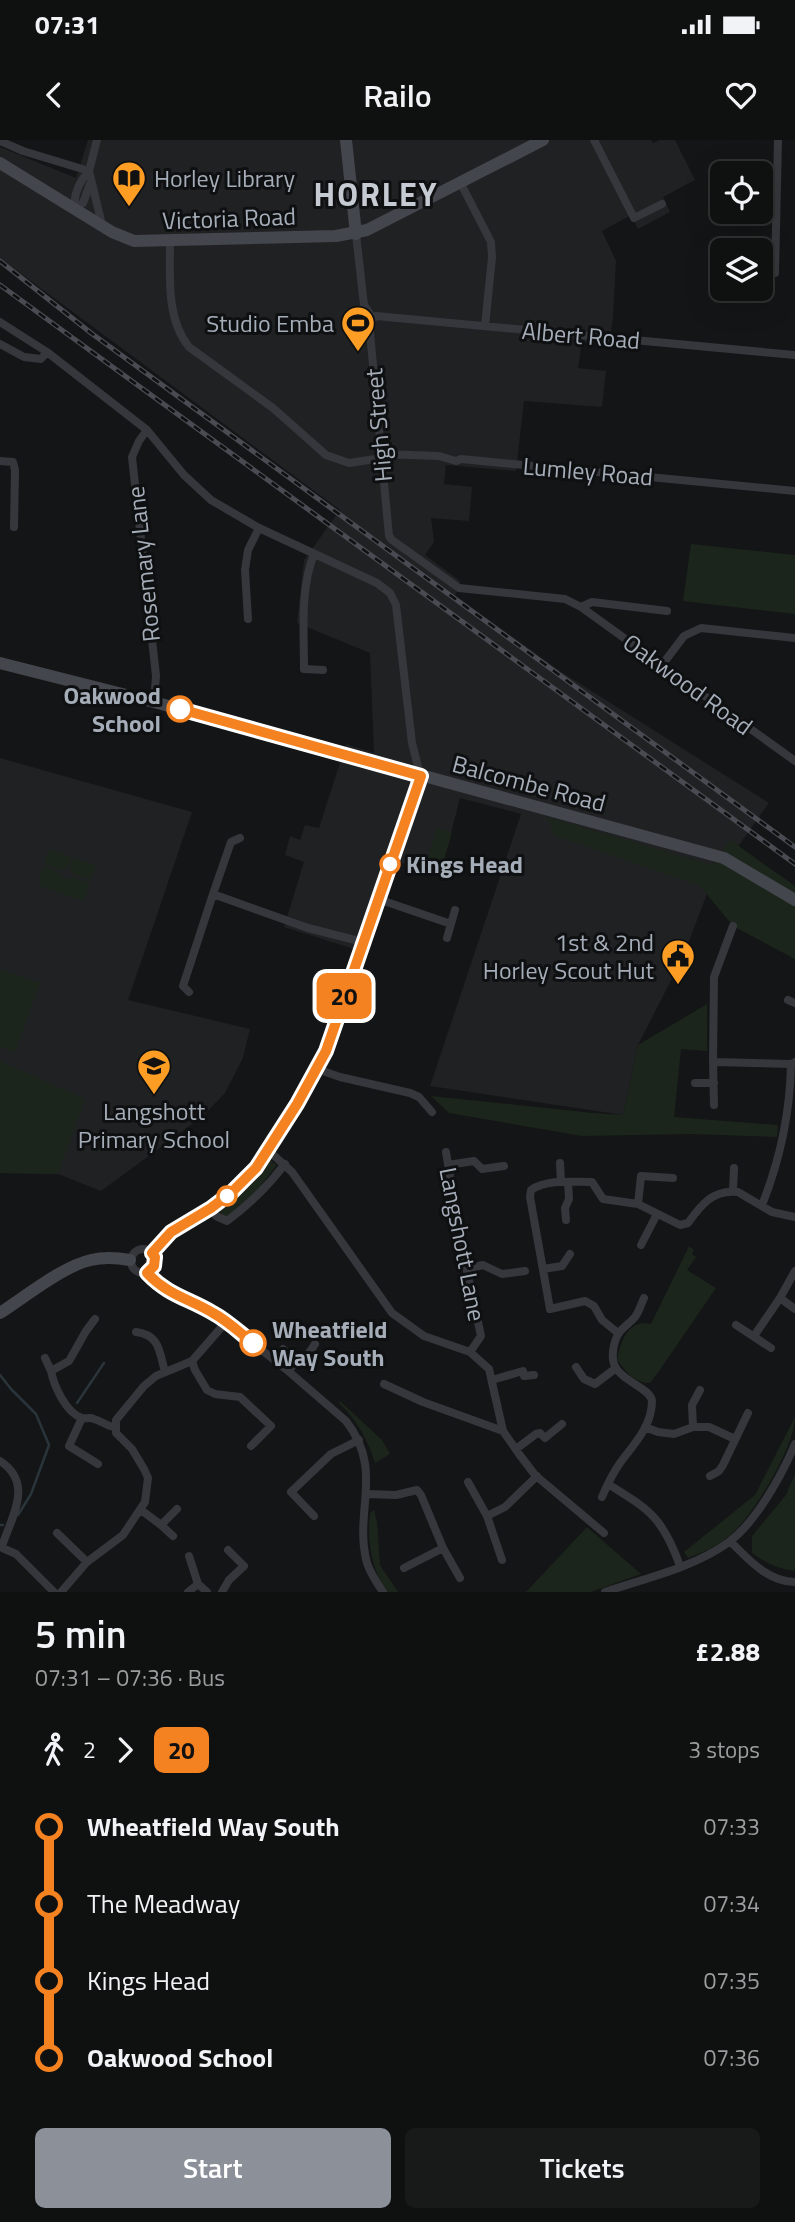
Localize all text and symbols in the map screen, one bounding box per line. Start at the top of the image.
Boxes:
text: 07:31 [35,5,100,44]
text: Railo [363,71,432,119]
icon: back [35,76,73,114]
icon: heart [722,76,760,114]
library icon: Horley Library [110,159,148,208]
place label: Horley Library [154,160,295,196]
map controls [710,161,773,301]
button: locate [710,161,773,224]
district label: HORLEY [313,170,439,218]
street label: Victoria Road [162,198,296,238]
button: layers [710,238,773,301]
sports icon: Studio Emba [339,304,377,353]
place label: Studio Emba [206,305,334,341]
street label: Albert Road [520,312,642,358]
street label: High Street [355,366,401,483]
street label: Lumley Road [521,447,655,495]
street label: Rosemary Lane [117,484,169,644]
street label: Oakwood Road [616,625,760,743]
place label: Oakwood School [63,677,161,741]
marker: Oakwood School [167,696,193,722]
street label: Balcombe Road [448,745,610,821]
place label: Kings Head [406,846,523,882]
marker: Kings Head [380,854,400,874]
place label: 1st & 2nd Horley Scout Hut [483,924,655,988]
public building icon: 1st & 2nd Horley Scout Hut [659,937,697,986]
line badge: 20 [312,973,376,1019]
text: 20 [331,978,357,1014]
school or university icon: Langshott Primary School [135,1047,173,1096]
place label: Langshott Primary School [78,1093,230,1157]
street label: Langshott Lane [430,1164,496,1324]
unlabelled marker [217,1186,237,1206]
place label: Wheatfield Way South [272,1311,388,1375]
marker: Wheatfield Way South [240,1330,266,1356]
text: 5 min [35,1605,126,1663]
text: £2.88 [695,1632,760,1671]
text: 07:31 – 07:36 · Bus [35,1660,225,1695]
icon: walk [35,1731,73,1769]
icon: forward [106,1731,144,1769]
text: 2 [83,1732,96,1767]
text: 20 [168,1732,195,1768]
text: 3 stops [688,1732,760,1767]
text: Wheatfield Way South [87,1807,340,1846]
text: 07:33 [703,1809,760,1844]
text: The Meadway [87,1884,240,1923]
text: 07:34 [703,1886,760,1921]
text: Kings Head [87,1961,210,2000]
text: 07:35 [703,1963,760,1998]
text: Oakwood School [87,2038,273,2077]
text: 07:36 [703,2040,760,2075]
button: Start [35,2128,391,2208]
button: Tickets [405,2128,760,2208]

